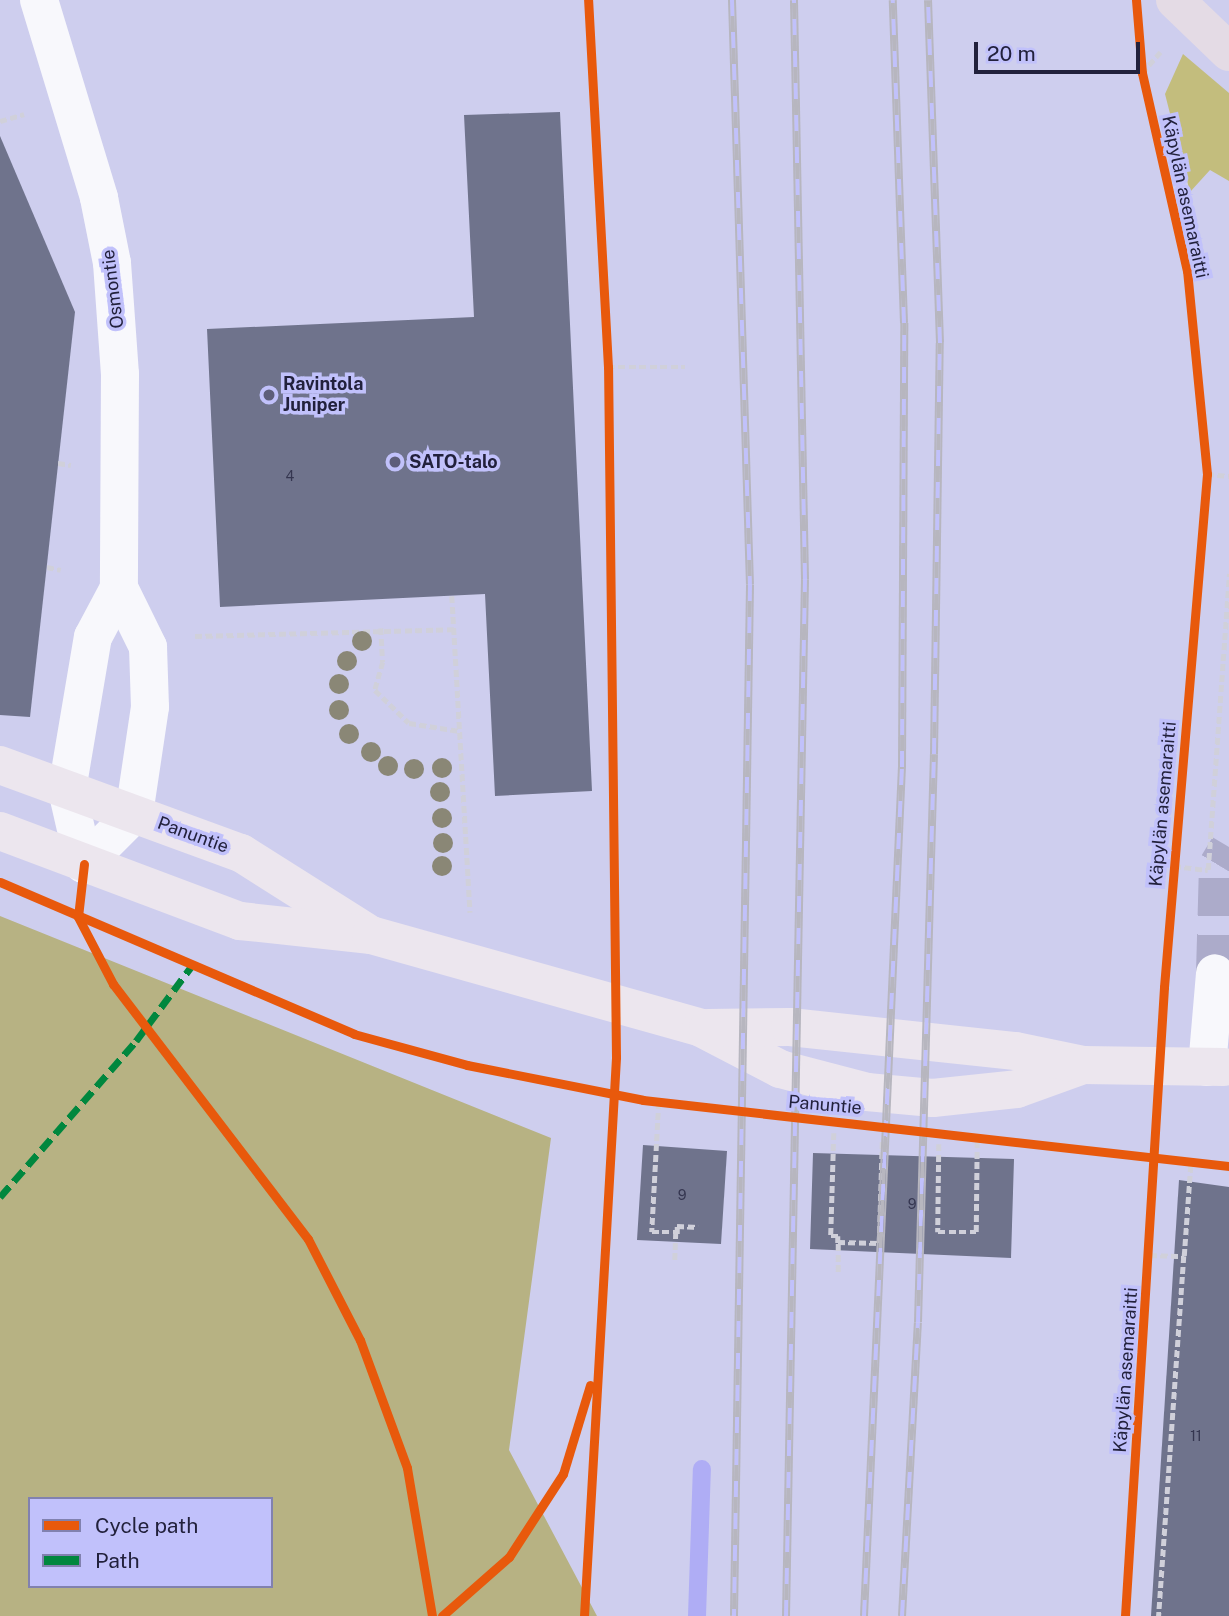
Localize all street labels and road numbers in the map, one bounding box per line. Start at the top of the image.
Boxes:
street label: Käpylän asemaraitti [1157,114,1213,280]
street label: Osmontie [97,248,129,330]
street label: Käpylän asemaraitti [1145,721,1181,887]
street label: Panuntie [155,812,231,858]
street label: Panuntie [787,1091,863,1119]
street label: Käpylän asemaraitti [1109,1287,1143,1453]

